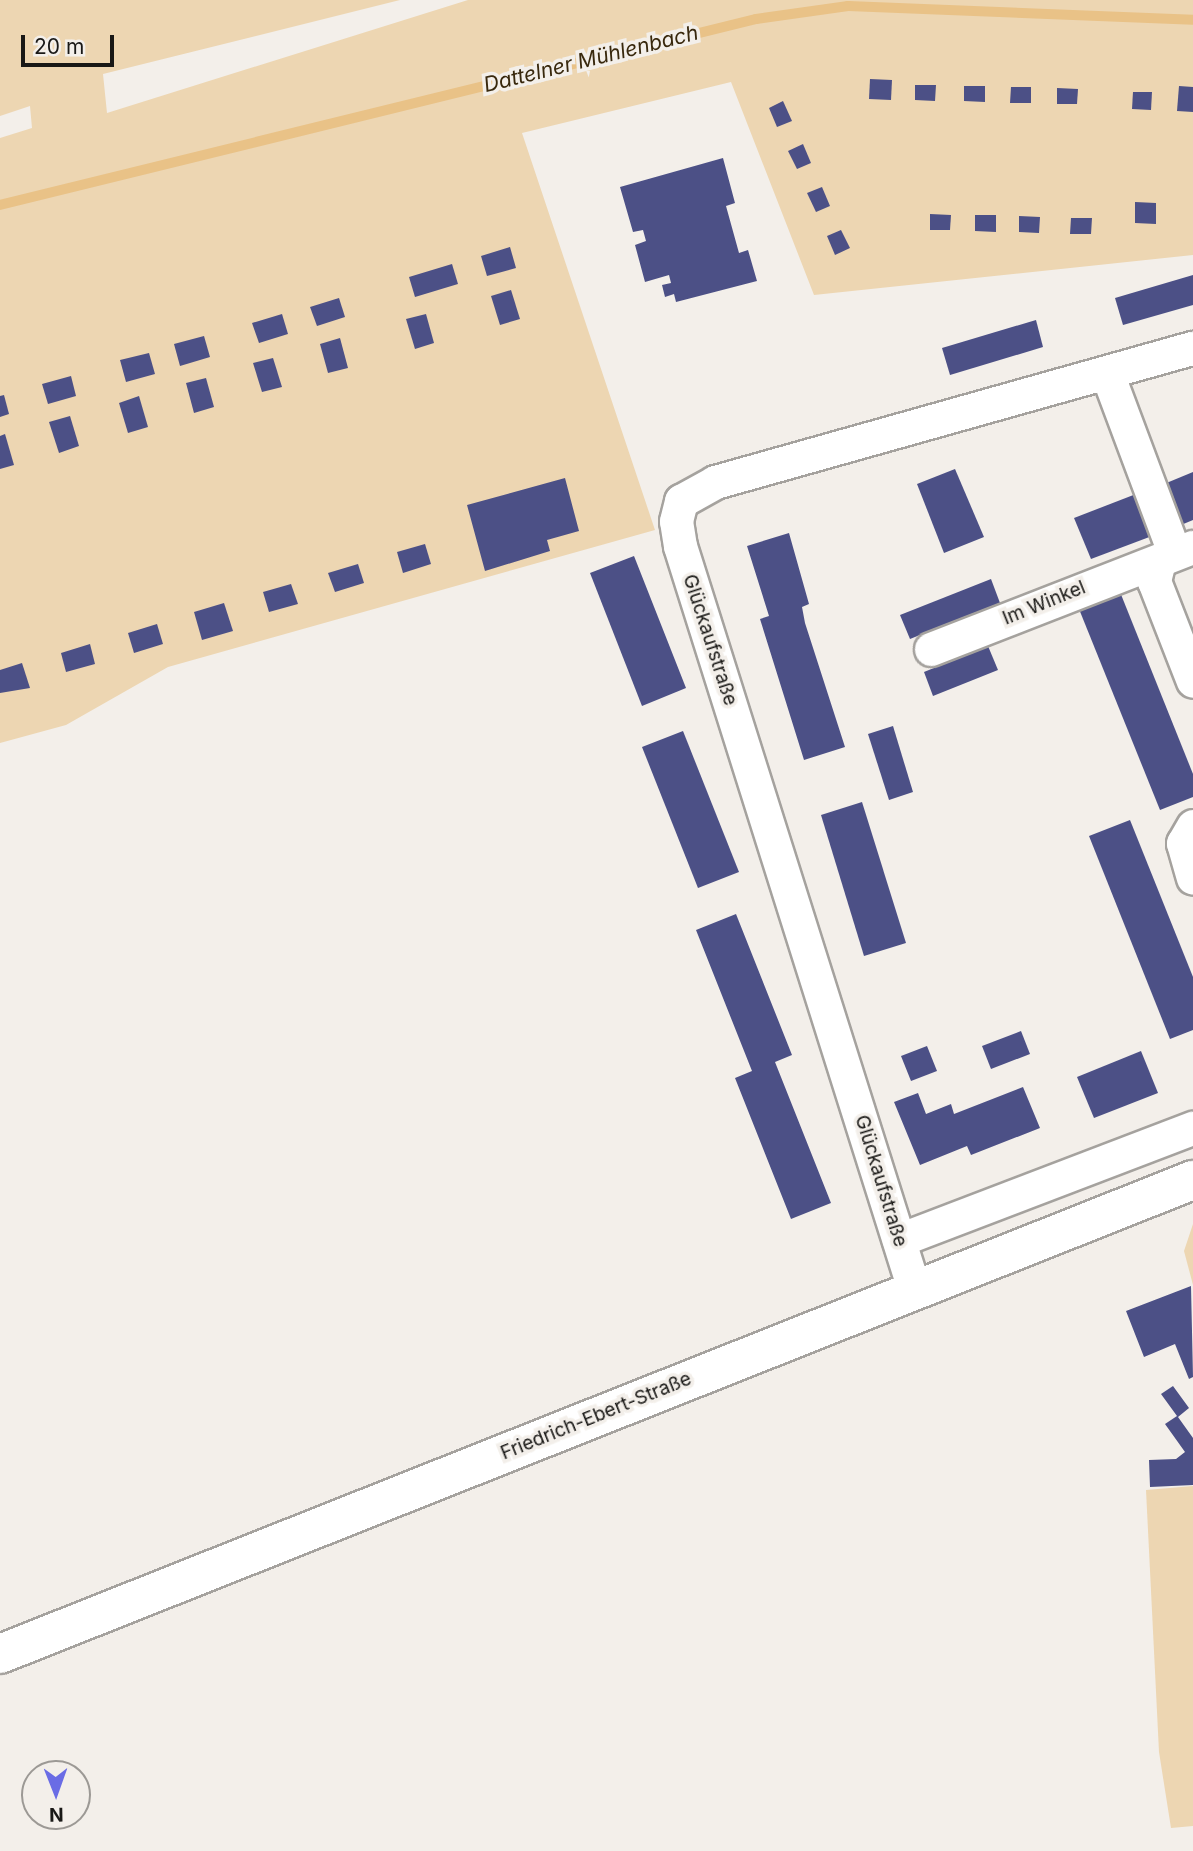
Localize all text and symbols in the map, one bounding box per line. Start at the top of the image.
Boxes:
water label: Dattelner Mühlenbach [481,20,701,98]
scale bar [24,21,117,65]
text: 20 m [34,34,84,59]
street label: Glückaufstraße [678,571,742,709]
street label: Im Winkel [999,576,1089,630]
street label: Glückaufstraße [850,1112,912,1250]
street label: Friedrich-Ebert-Straße [497,1367,695,1465]
north arrow [21,1760,91,1830]
text: N [49,1803,64,1826]

